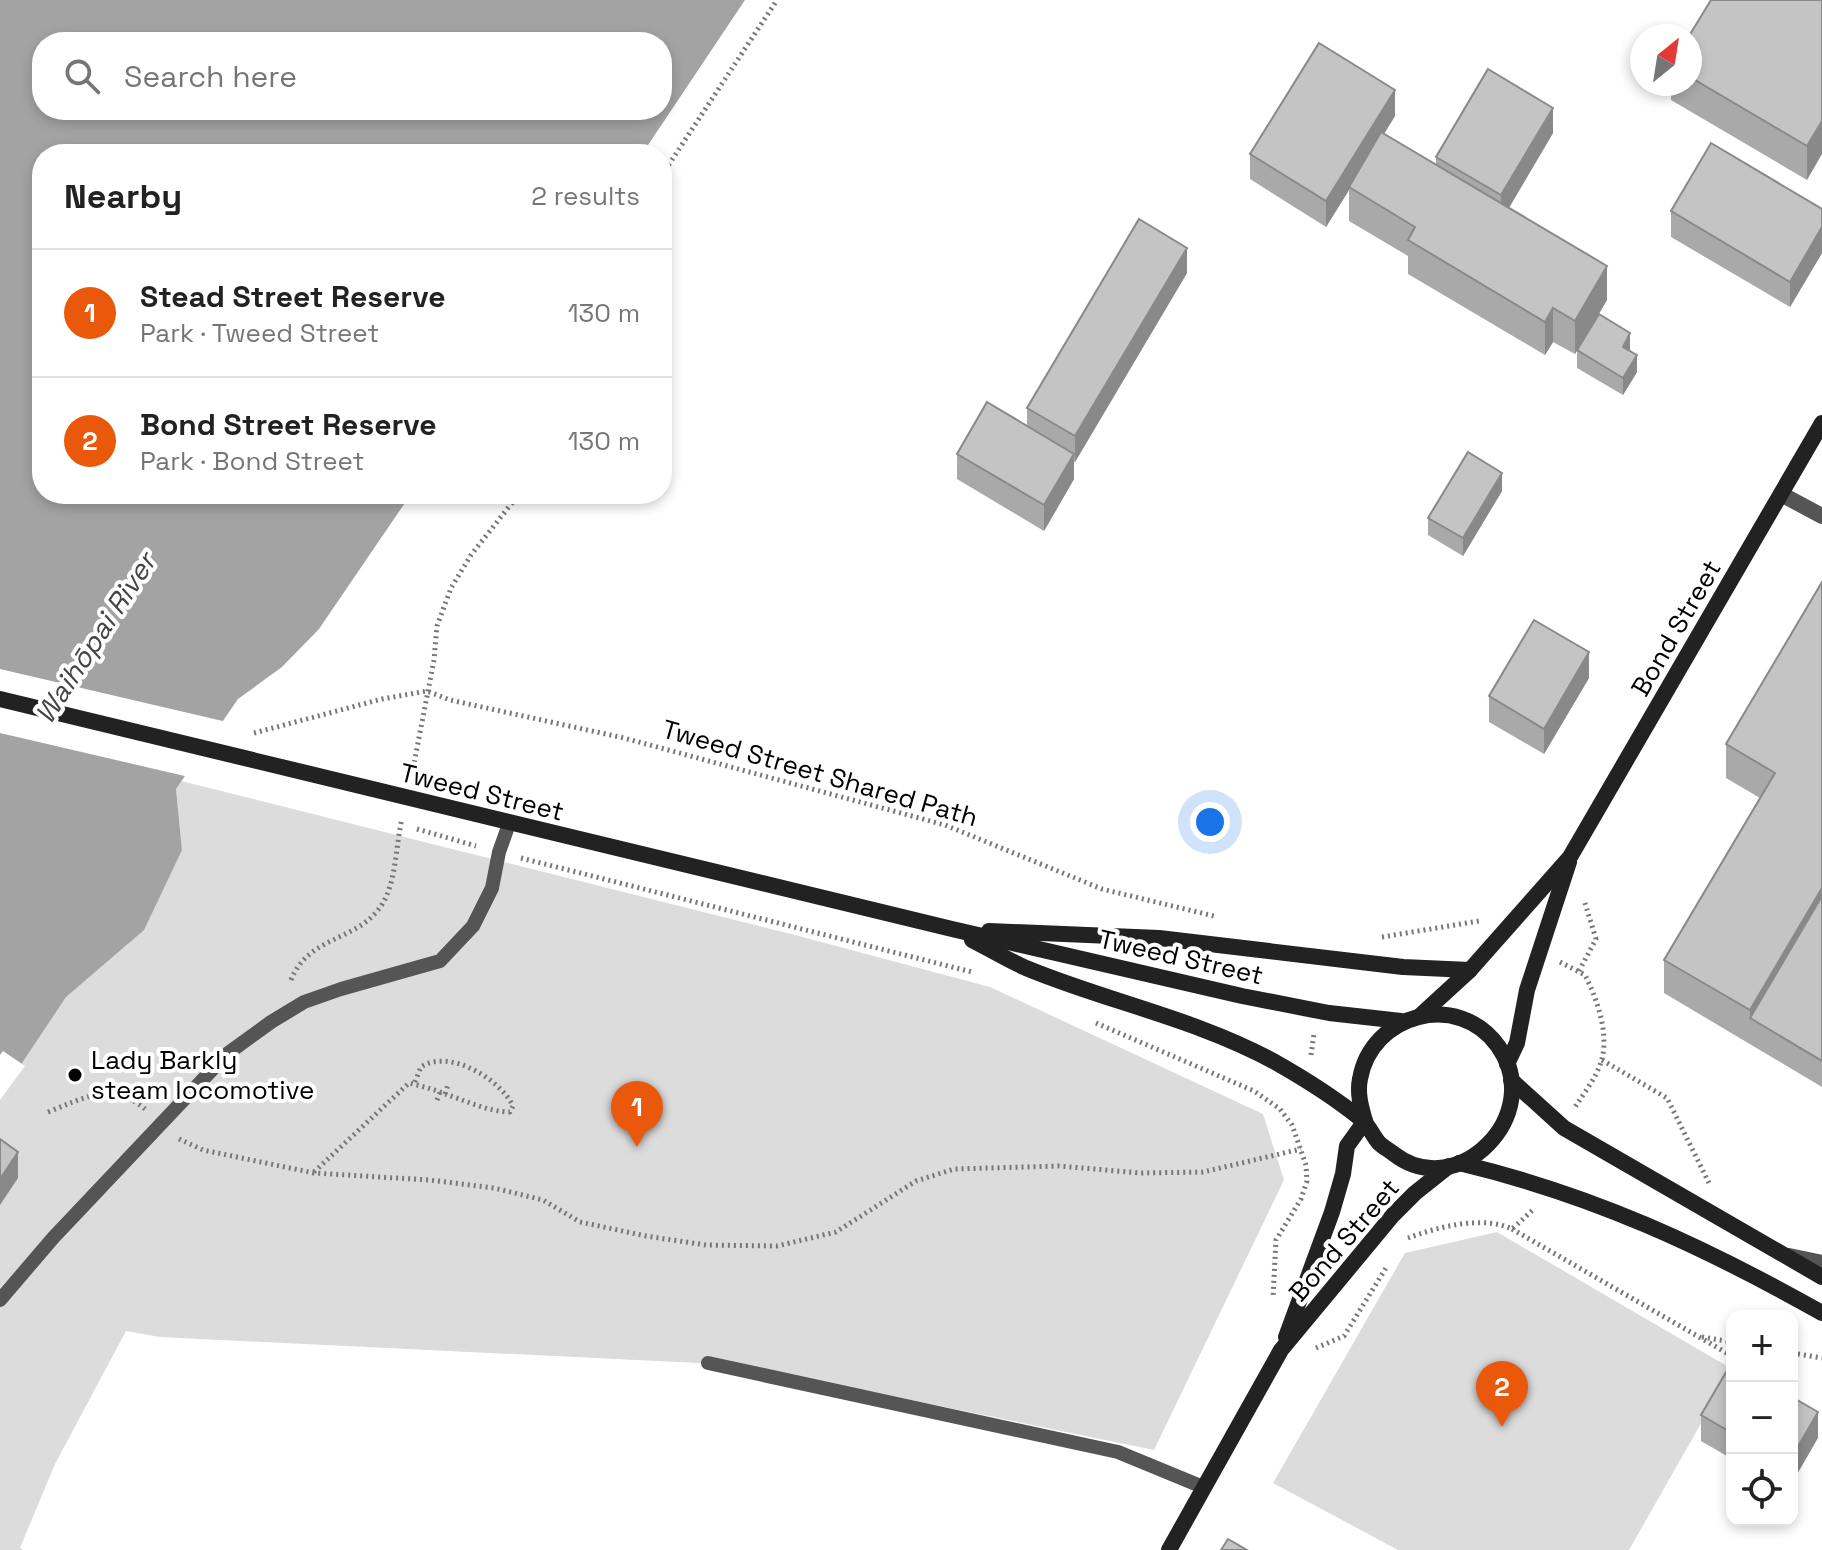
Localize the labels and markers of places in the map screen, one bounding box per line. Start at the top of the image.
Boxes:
place label: Lady Barkly steam locomotive [91,1043,314,1107]
marker: Lady Barkly steam locomotive [66,1066,84,1084]
pin: 1 [611,1081,663,1147]
pin: 2 [1476,1361,1528,1427]

